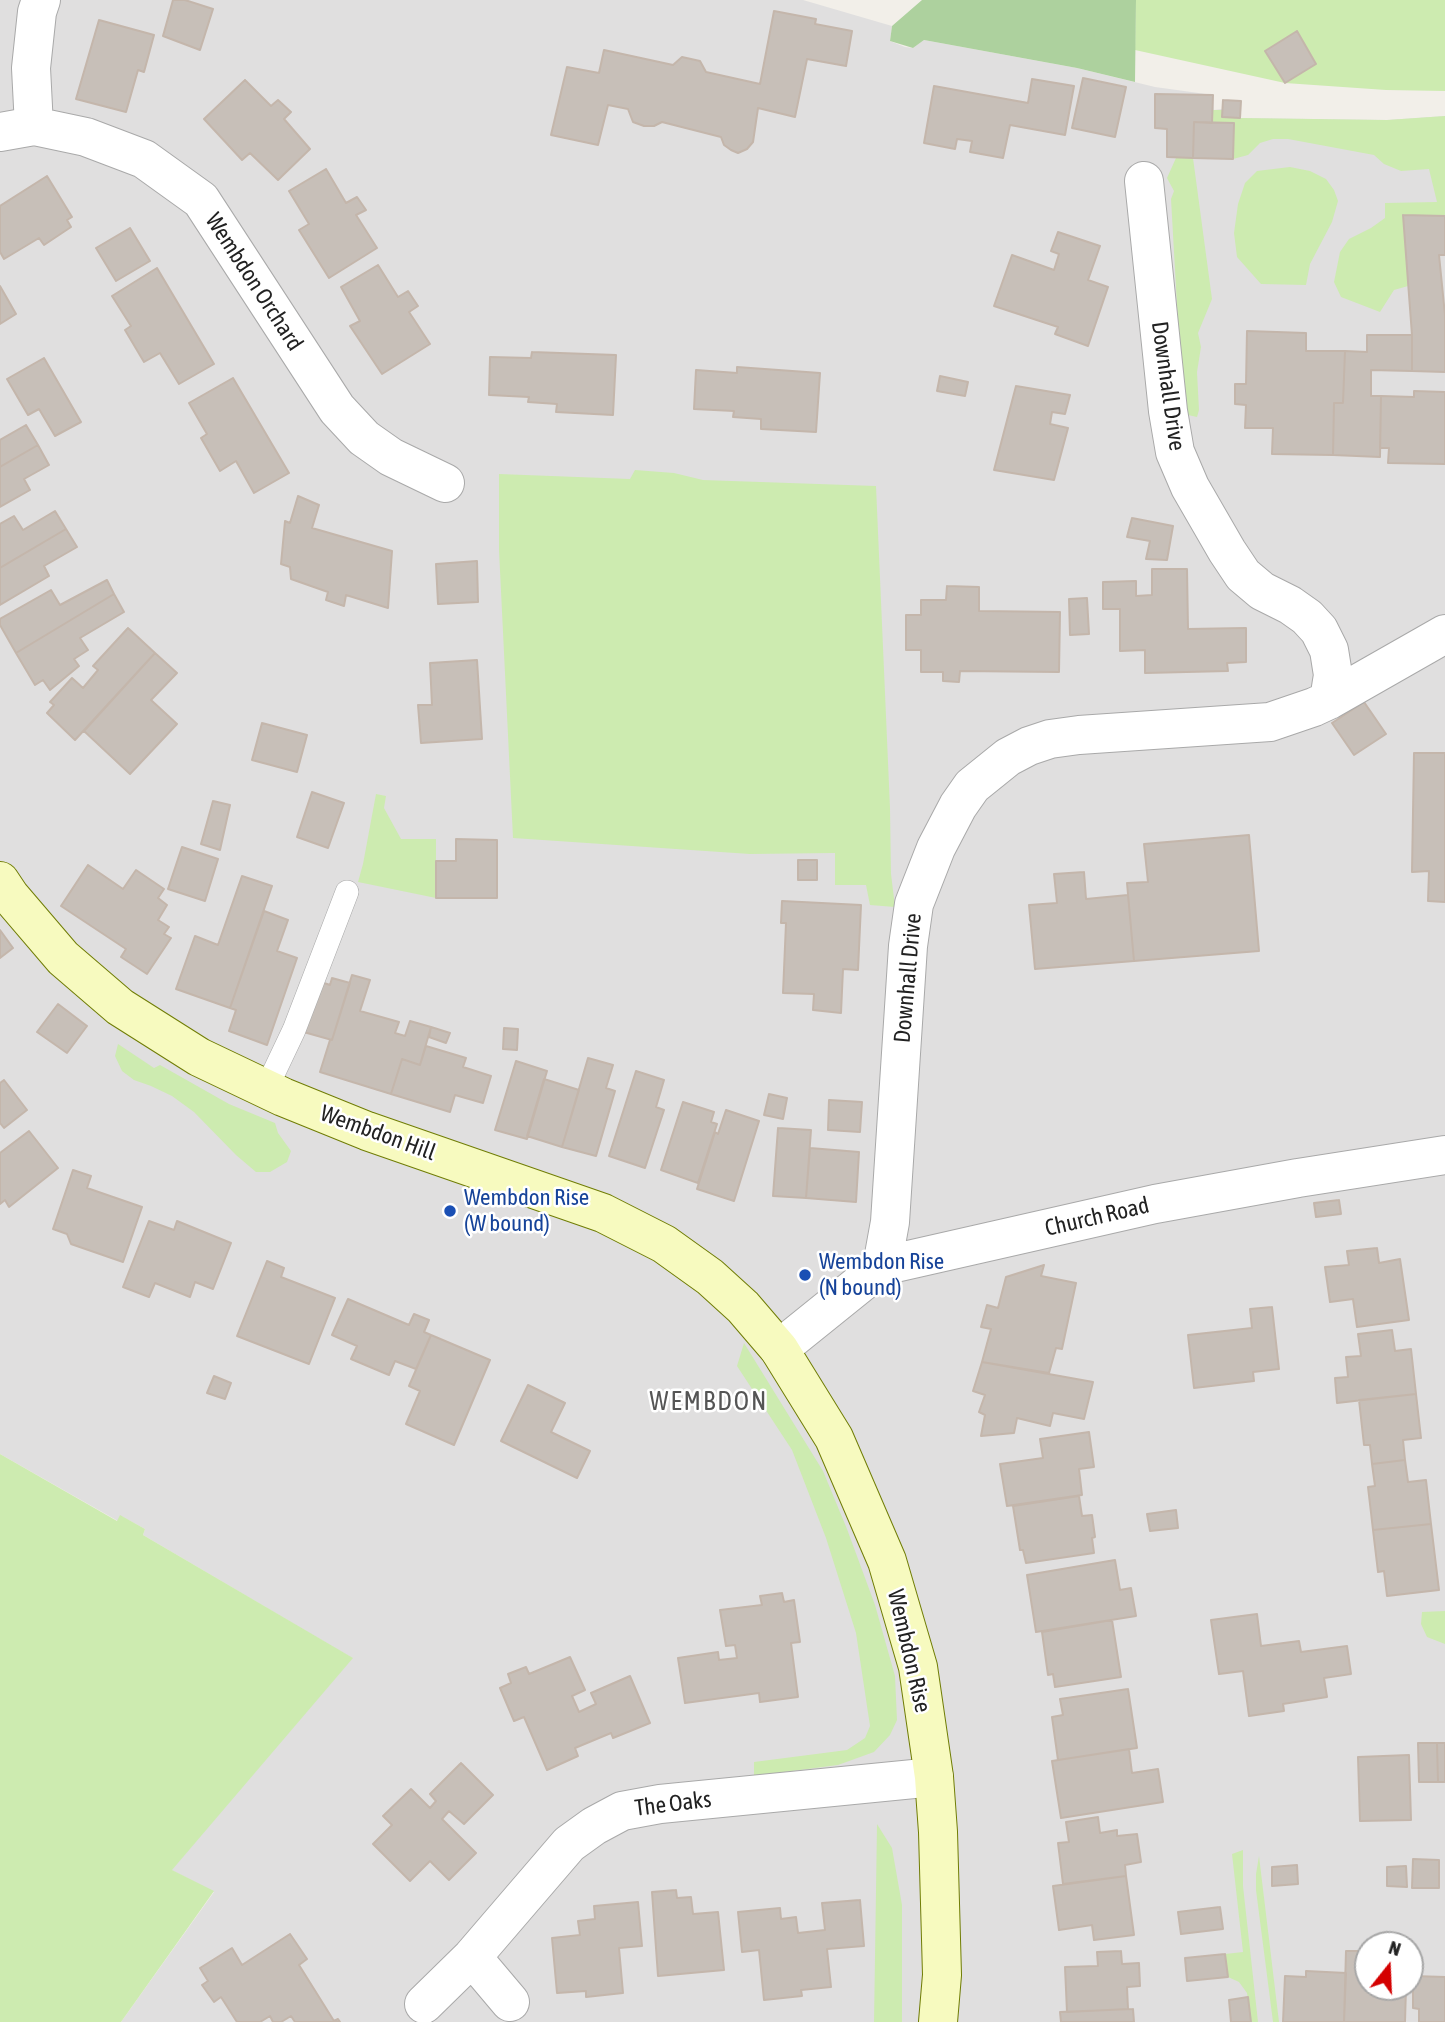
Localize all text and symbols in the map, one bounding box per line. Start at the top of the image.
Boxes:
street label: Wembdon Orchard [199,208,309,356]
street label: Downhall Drive [1145,320,1191,452]
street label: Downhall Drive [889,912,927,1044]
street label: Wembdon Hill [317,1099,439,1167]
place label: Wembdon Rise (W bound) [464,1184,589,1238]
street label: Church Road [1042,1192,1152,1242]
marker: Wembdon Rise (W bound) [442,1203,458,1219]
place label: Wembdon Rise (N bound) [819,1248,944,1302]
marker: Wembdon Rise (N bound) [797,1267,813,1283]
district label: WEMBDON [650,1386,768,1418]
street label: Wembdon Rise [881,1587,937,1715]
street label: The Oaks [633,1786,713,1822]
north arrow [1354,1931,1424,2001]
text: N [1386,1936,1404,1960]

